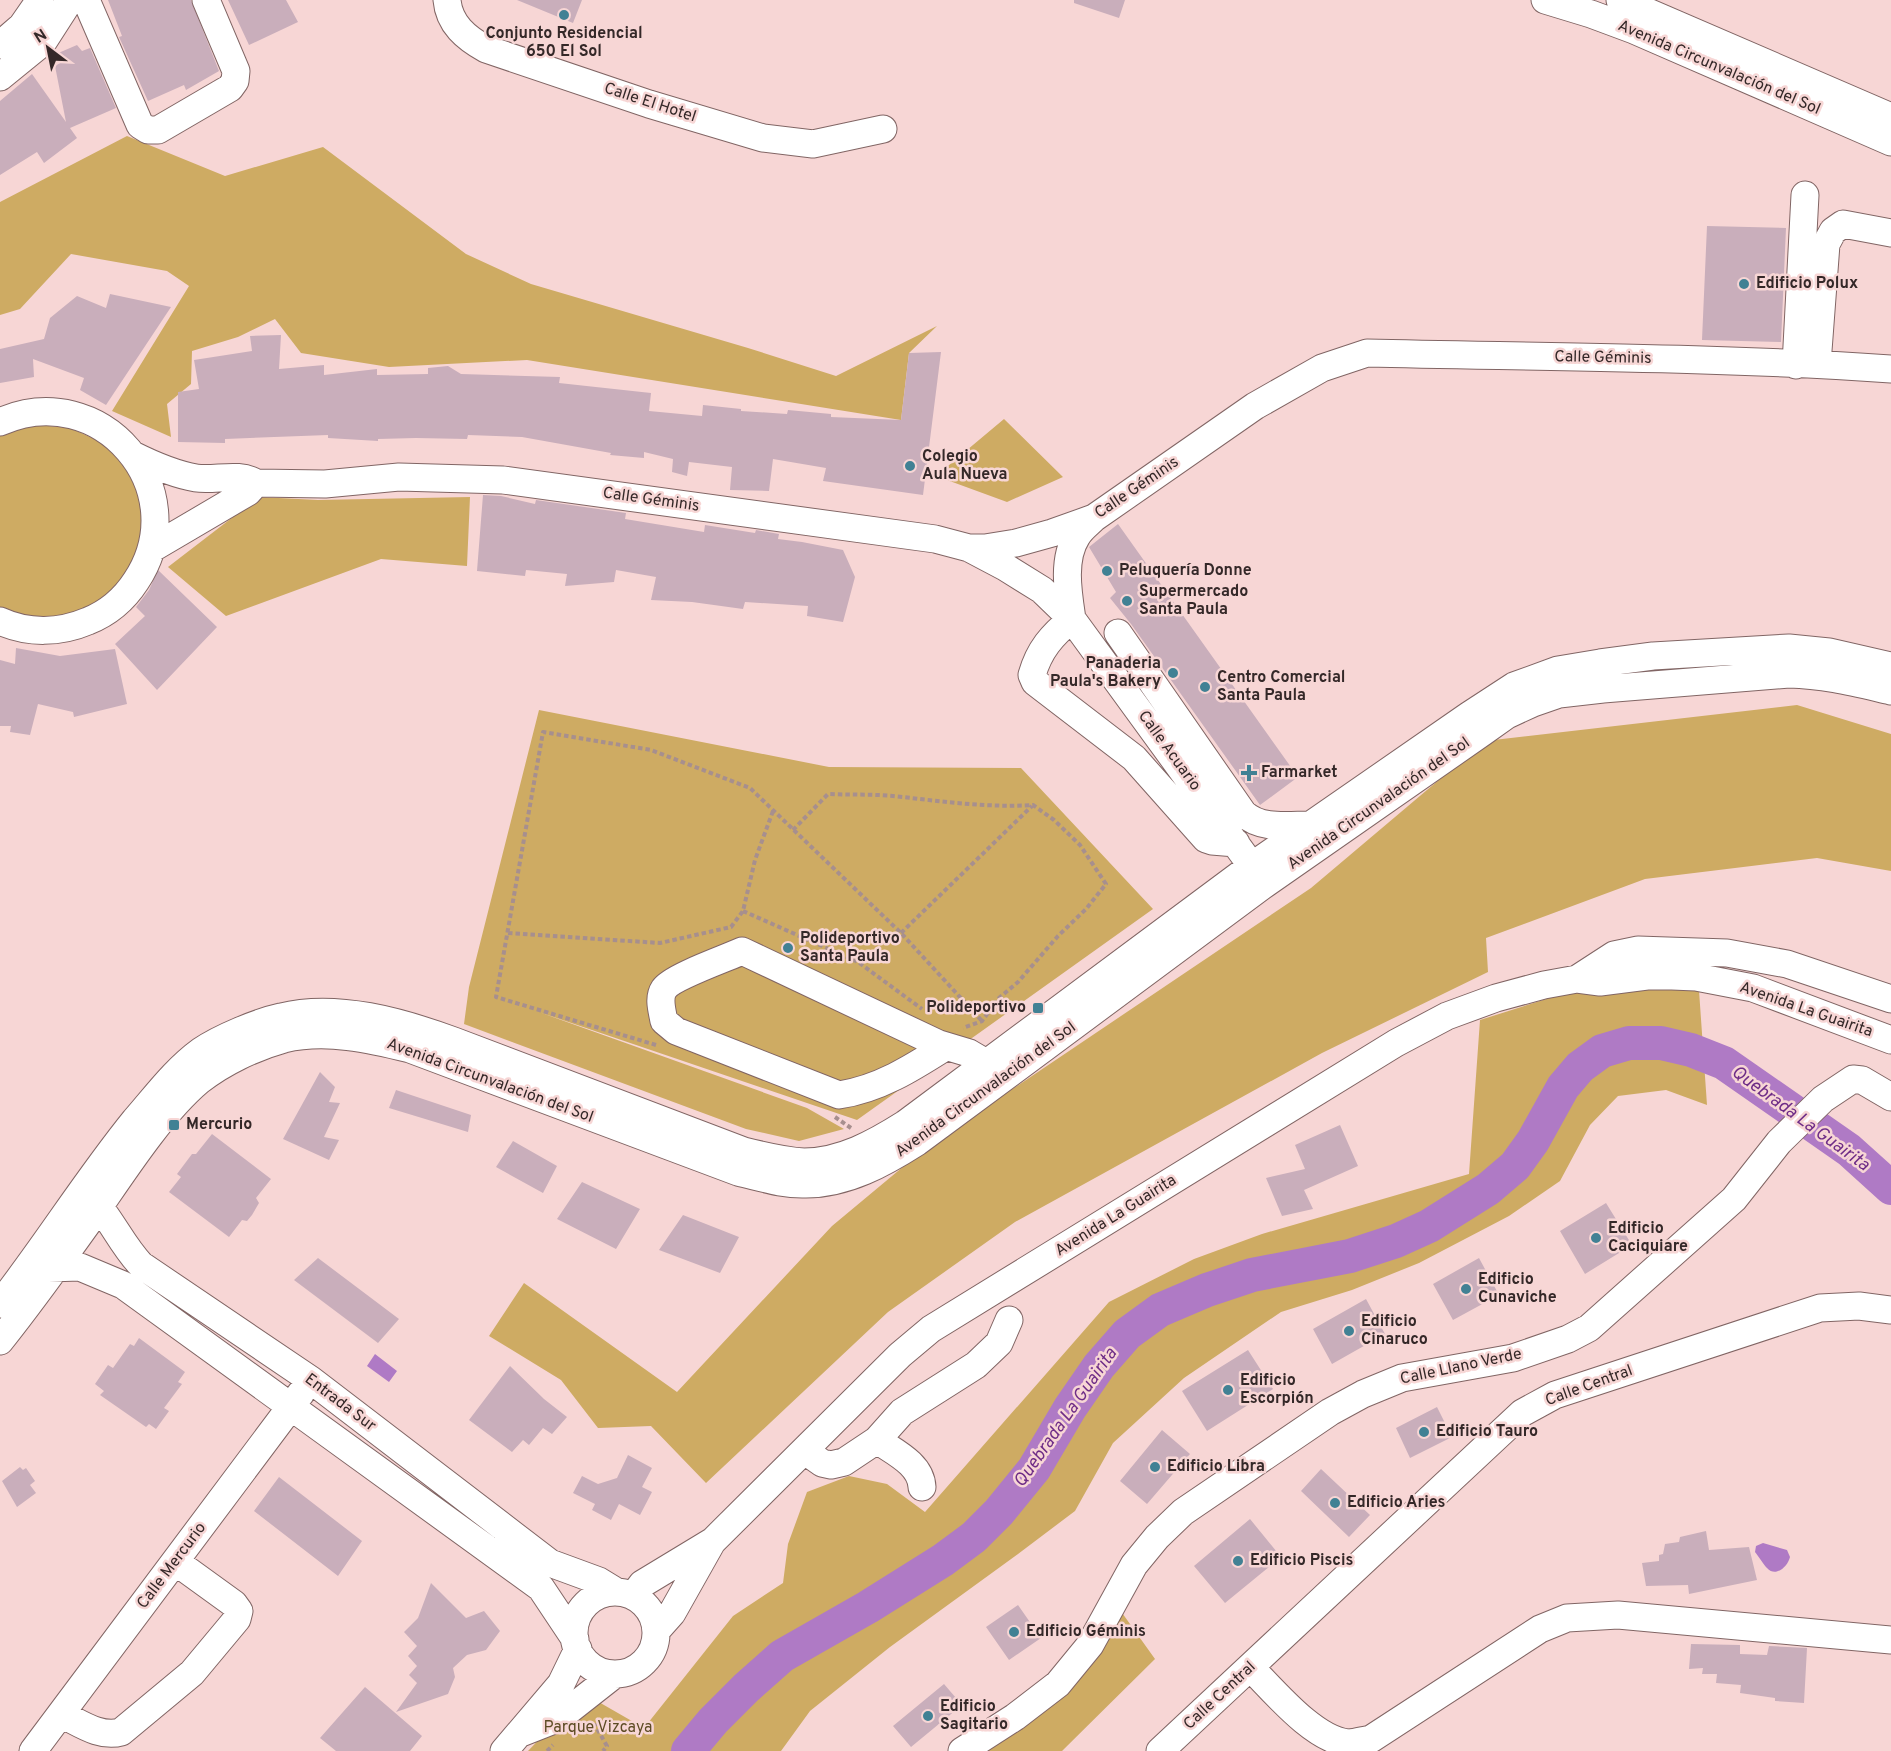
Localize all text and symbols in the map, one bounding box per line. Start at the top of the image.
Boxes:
marker: Conjunto Residencial 650 El Sol [557,8,571,22]
street label: Avenida Circunvalación del Sol [1615,16,1823,120]
north arrow [18,18,78,78]
place label: Conjunto Residencial 650 El Sol [485,24,643,62]
text: N [31,25,51,49]
street label: Calle El Hotel [601,79,699,127]
place label: Edificio Polux [1756,274,1858,294]
marker: Edificio Polux [1737,277,1751,291]
street label: Calle Géminis [1554,347,1652,369]
place label: Colegio Aula Nueva [922,447,1007,485]
street label: Calle Géminis [1091,452,1183,524]
marker: Colegio Aula Nueva [903,459,917,473]
street label: Calle Géminis [601,483,701,517]
place label: Peluquería Donne [1119,561,1252,581]
marker: Peluquería Donne [1100,564,1114,578]
place label: Supermercado Santa Paula [1139,582,1248,620]
marker: Supermercado Santa Paula [1120,594,1134,608]
place label: Panaderia Paula's Bakery [1050,654,1161,692]
marker: Panaderia Paula's Bakery [1166,666,1180,680]
place label: Centro Comercial Santa Paula [1217,668,1345,706]
marker: Centro Comercial Santa Paula [1198,680,1212,694]
street label: Calle Acuario [1133,707,1205,795]
street label: Avenida Circunvalación del Sol [1284,733,1474,875]
place label: Farmarket [1261,763,1338,783]
marker: Farmarket [1242,766,1256,780]
place label: Polideportivo Santa Paula [800,929,900,967]
marker: Polideportivo Santa Paula [781,941,795,955]
street label: Avenida La Guairita [1737,978,1875,1042]
place label: Polideportivo [926,998,1026,1018]
marker: Polideportivo [1031,1001,1045,1015]
street label: Avenida Circunvalación del Sol [892,1018,1080,1162]
street label: Avenida Circunvalación del Sol [384,1034,596,1128]
water label: Quebrada La Guairita [1726,1061,1874,1177]
place label: Mercurio [186,1115,252,1135]
marker: Mercurio [167,1118,181,1132]
street label: Avenida La Guairita [1052,1171,1180,1261]
place label: Edificio Caciquiare [1608,1219,1688,1257]
marker: Edificio Caciquiare [1589,1231,1603,1245]
place label: Edificio Cunaviche [1478,1270,1557,1308]
marker: Edificio Cunaviche [1459,1282,1473,1296]
place label: Edificio Cinaruco [1361,1312,1428,1350]
marker: Edificio Cinaruco [1342,1324,1356,1338]
water label: Quebrada La Guairita [1009,1343,1123,1492]
street label: Calle Llano Verde [1398,1344,1524,1390]
street label: Calle Central [1543,1361,1635,1411]
street label: Entrada Sur [300,1370,380,1436]
place label: Edificio Escorpión [1240,1371,1314,1409]
marker: Edificio Escorpión [1221,1383,1235,1397]
place label: Edificio Tauro [1436,1422,1538,1442]
marker: Edificio Tauro [1417,1425,1431,1439]
place label: Edificio Libra [1167,1457,1265,1477]
marker: Edificio Libra [1148,1460,1162,1474]
place label: Edificio Aries [1347,1493,1445,1513]
marker: Edificio Aries [1328,1496,1342,1510]
street label: Calle Mercurio [133,1519,211,1613]
place label: Edificio Piscis [1250,1551,1353,1571]
marker: Edificio Piscis [1231,1554,1245,1568]
place label: Edificio Géminis [1026,1622,1146,1642]
marker: Edificio Géminis [1007,1625,1021,1639]
street label: Calle Central [1180,1658,1260,1734]
place label: Edificio Sagitario [940,1697,1008,1735]
marker: Edificio Sagitario [921,1709,935,1723]
park label: Parque Vizcaya [543,1718,653,1738]

